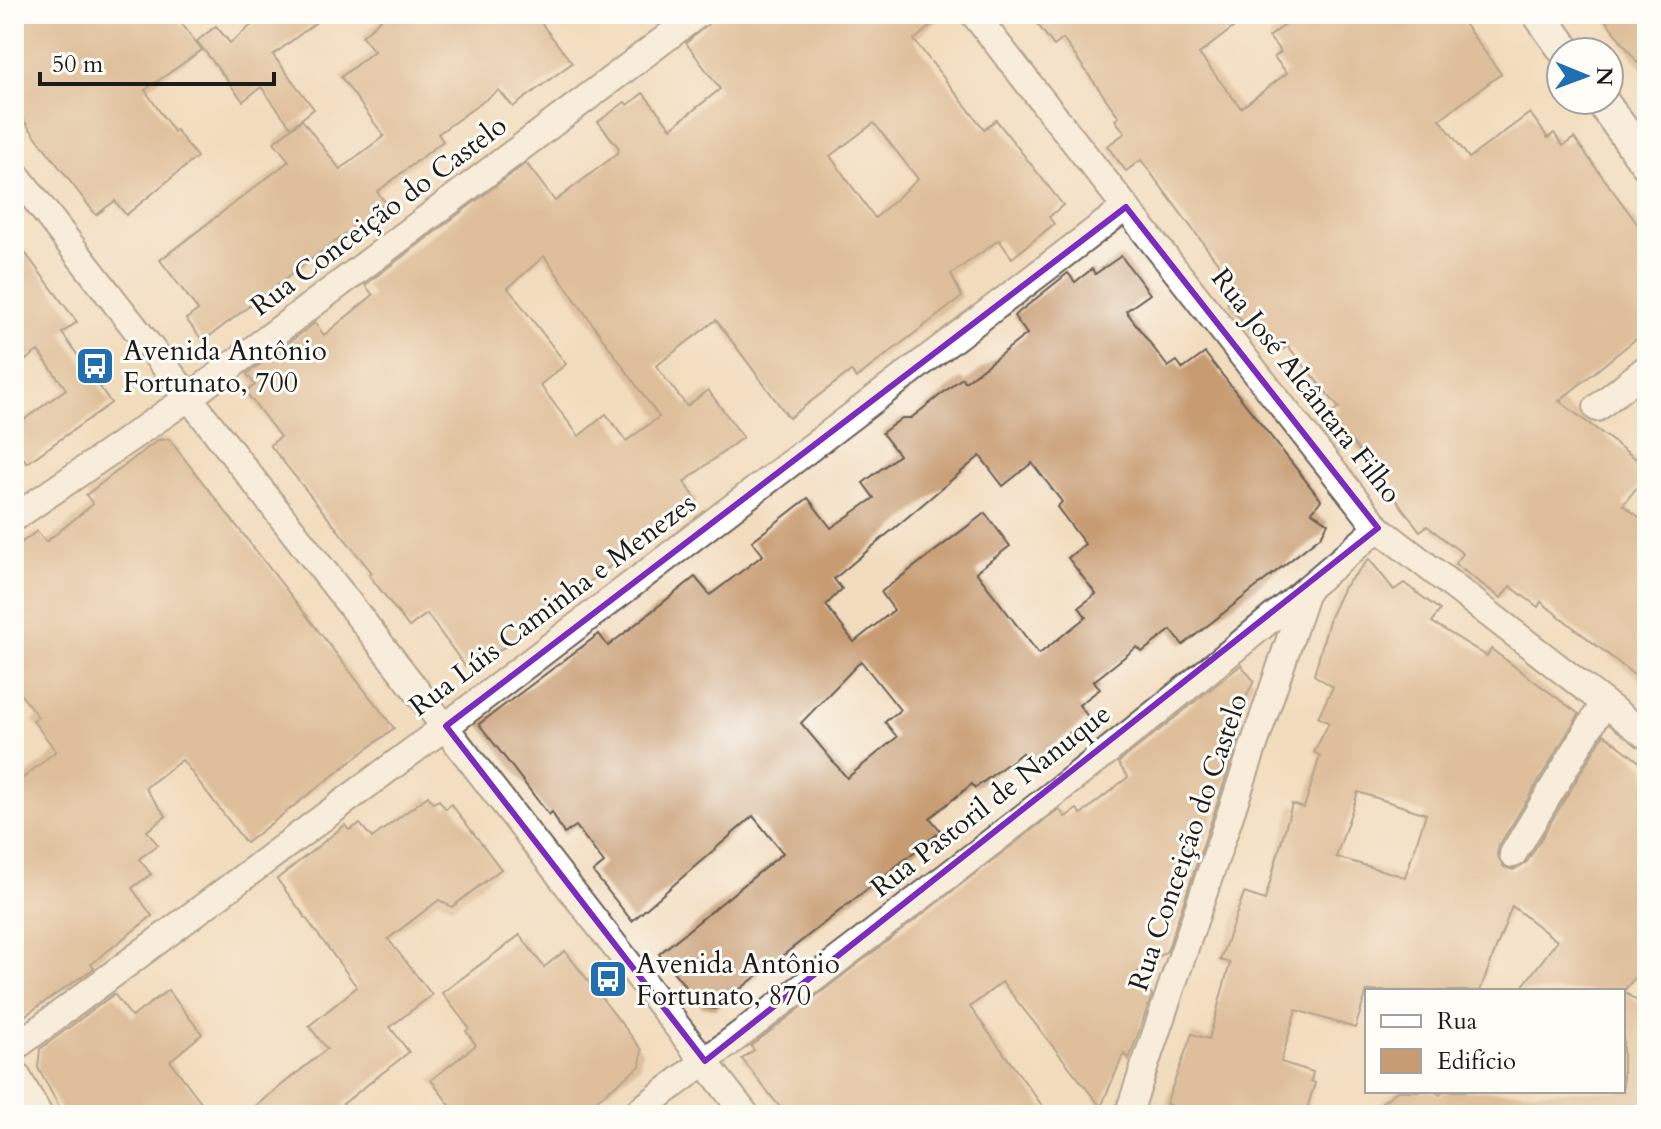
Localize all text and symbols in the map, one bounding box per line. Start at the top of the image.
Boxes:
scale bar [40,36,274,86]
north arrow [1545,36,1625,116]
text: 50 m [52,48,104,81]
text: N [1589,67,1619,86]
street label: Rua Conceição do Castelo [243,107,515,325]
street label: Rua José Alcântara Filho [1202,260,1410,511]
place label: Avenida Antônio Fortunato, 700 [123,332,327,402]
bus stop icon: Avenida Antônio Fortunato, 700 [74,345,116,387]
street label: Rua Lúis Caminha e Menezes [401,484,704,725]
street label: Rua Conceição do Castelo [1119,689,1257,996]
street label: Rua Pastoril de Nanuque [863,695,1118,906]
place label: Avenida Antônio Fortunato, 870 [636,945,840,1015]
bus stop icon: Avenida Antônio Fortunato, 870 [587,958,629,1000]
legend [1365,989,1625,1093]
text: Rua [1437,1005,1478,1038]
text: Edifício [1437,1045,1516,1078]

